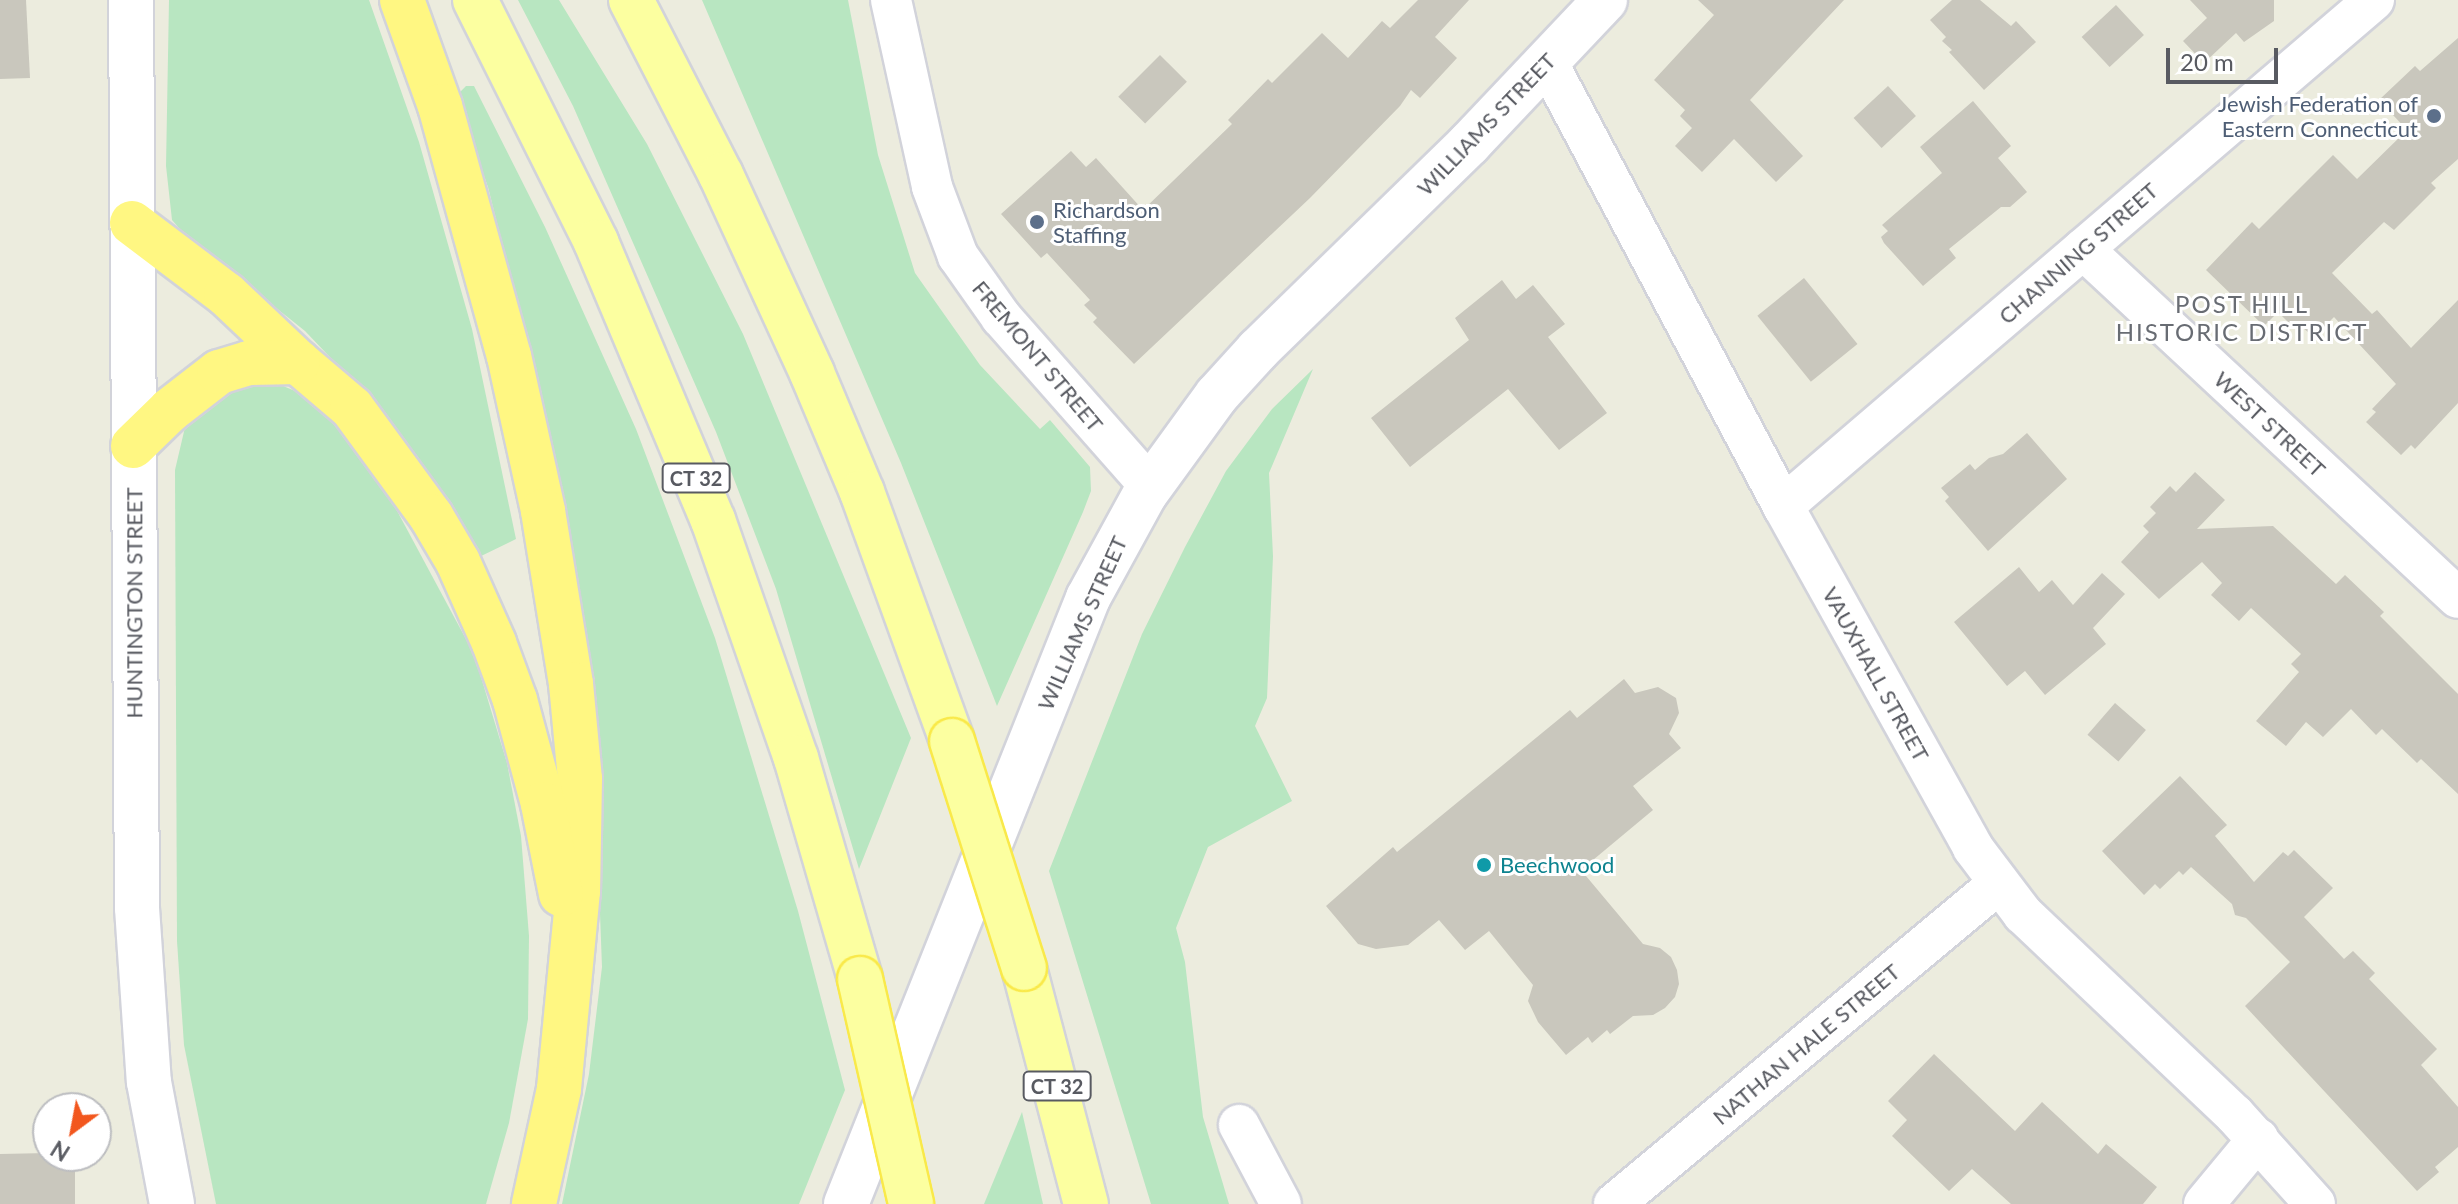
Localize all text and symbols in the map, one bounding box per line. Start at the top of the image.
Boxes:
scale bar [2170,32,2282,82]
street label: WILLIAMS STREET [1411,47,1561,201]
text: 20 m [2180,47,2234,76]
place label: Jewish Federation of Eastern Connecticut [2218,90,2418,142]
marker: Jewish Federation of Eastern Connecticut [2425,107,2443,125]
street label: CHANNING STREET [1993,177,2163,329]
place label: Richardson Staffing [1053,196,1160,248]
marker: Richardson Staffing [1028,213,1046,231]
street label: FREMONT STREET [967,275,1109,437]
district label: POST HILL HISTORIC DISTRICT [2116,290,2368,346]
street label: WEST STREET [2209,366,2331,482]
road number: CT 32 [660,462,732,494]
street label: HUNTINGTON STREET [121,487,147,719]
street label: WILLIAMS STREET [1032,532,1132,714]
street label: VAUXHALL STREET [1817,582,1935,766]
place label: Beechwood [1500,852,1614,878]
marker: Beechwood [1475,856,1493,874]
street label: NATHAN HALE STREET [1707,958,1905,1130]
road number: CT 32 [1021,1070,1093,1102]
north arrow [32,1092,112,1172]
text: N [46,1135,74,1167]

